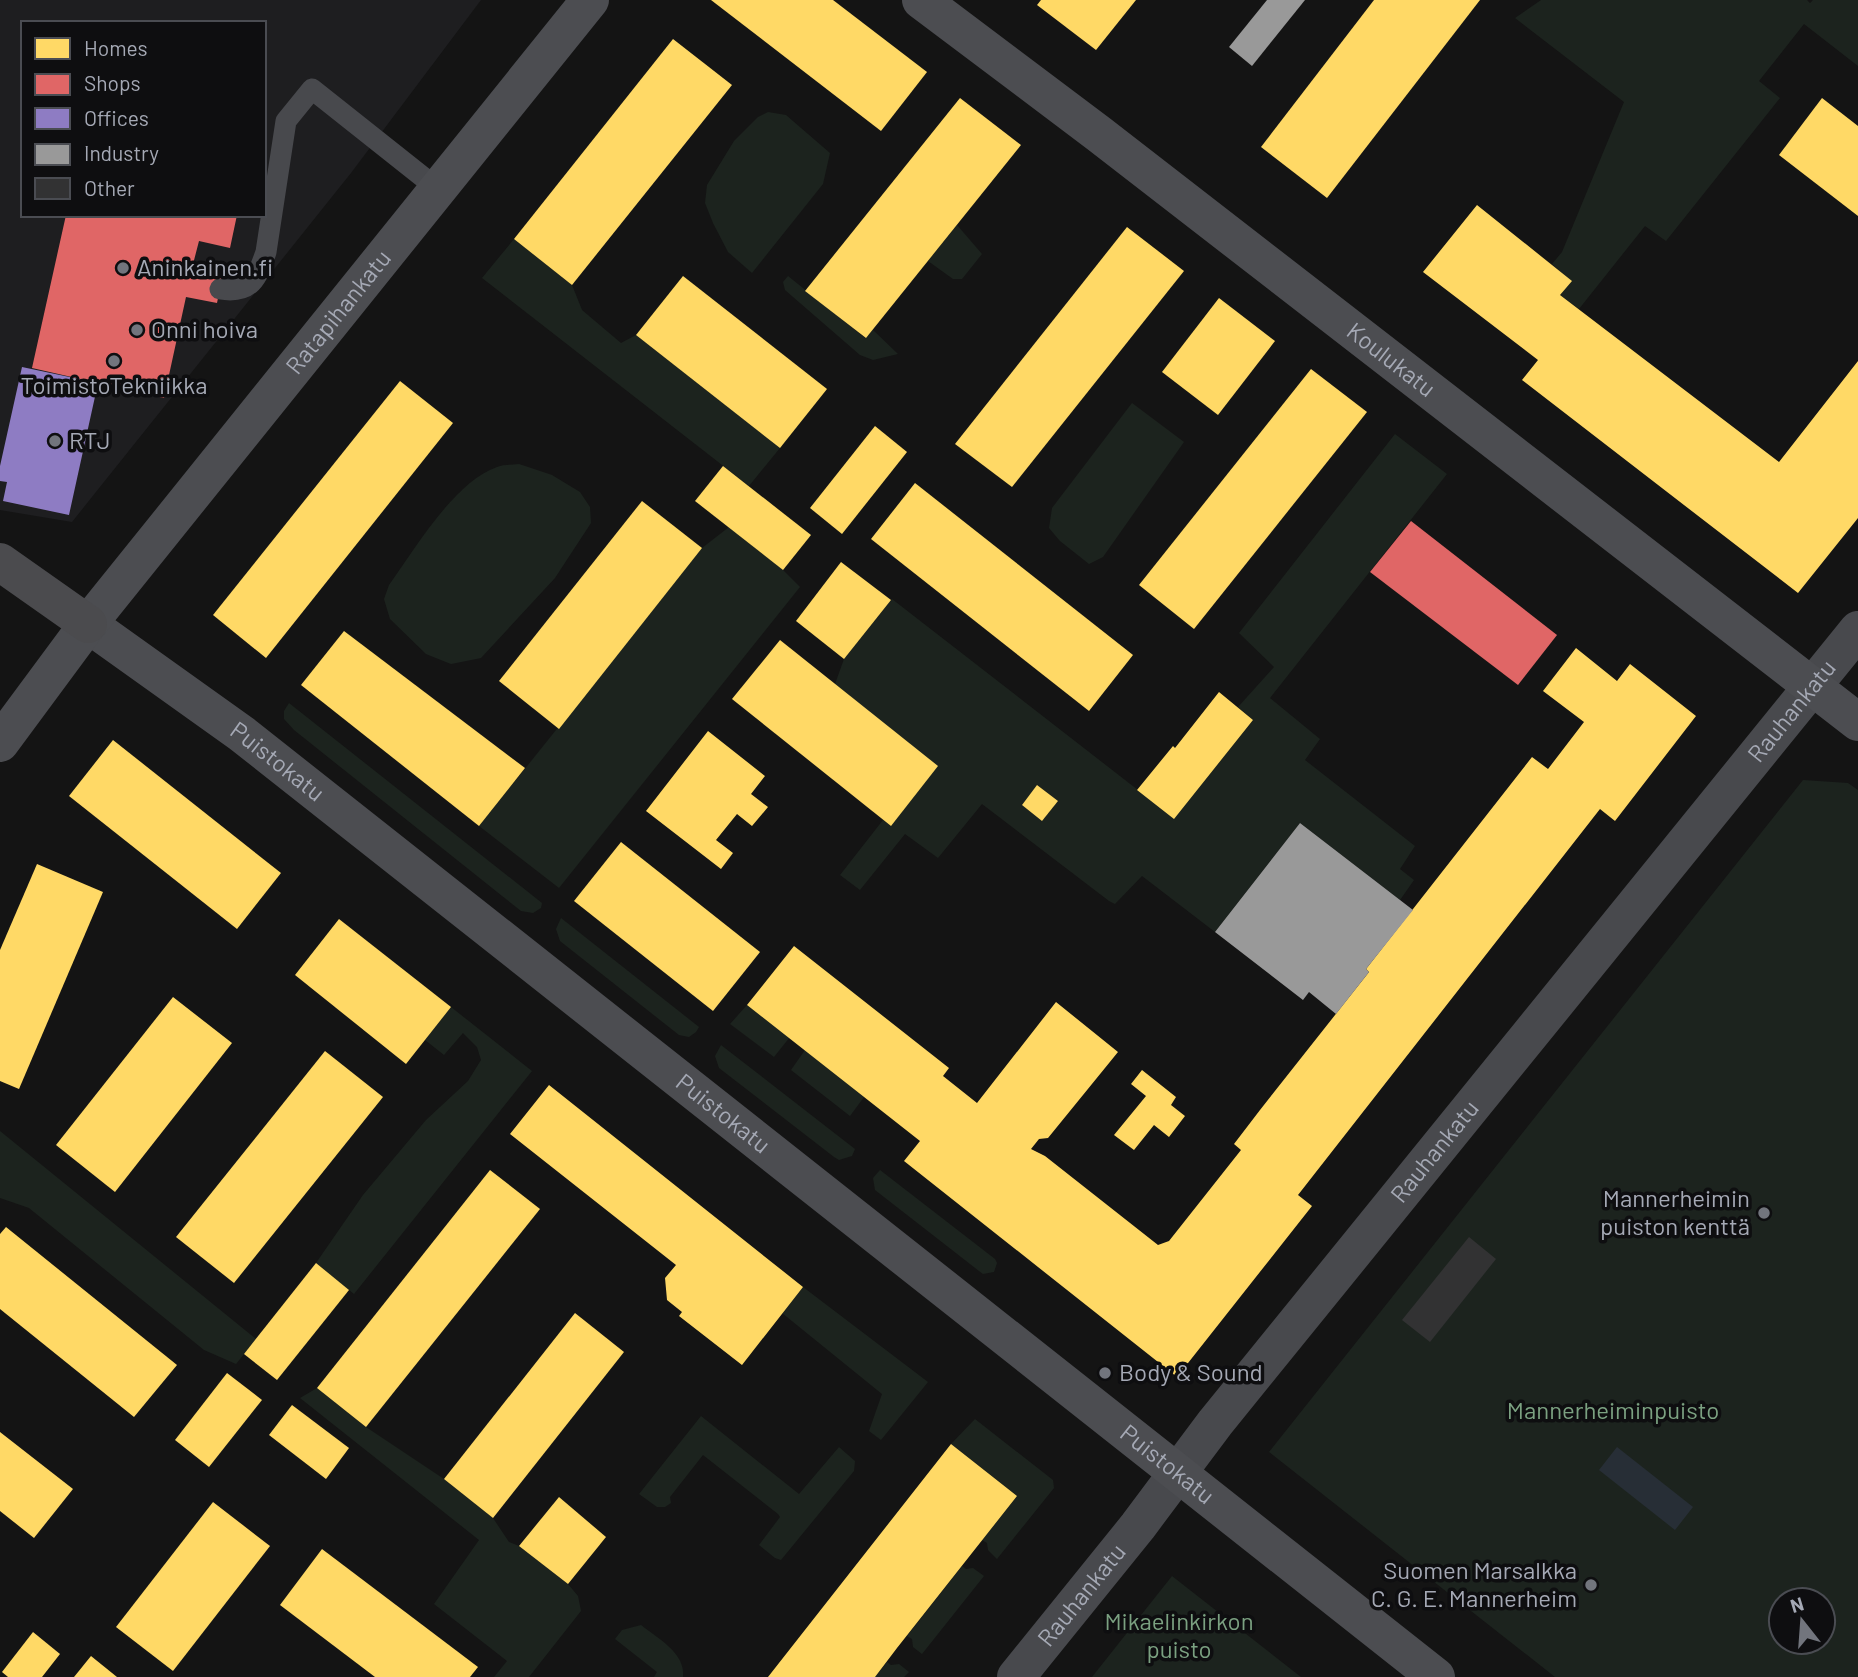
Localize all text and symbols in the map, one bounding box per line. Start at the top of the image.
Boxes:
legend [21,21,266,217]
text: Homes [84,35,148,60]
text: Shops [84,70,141,95]
text: Offices [84,105,149,130]
text: Industry [84,140,159,165]
text: Other [84,175,135,200]
street label: Ratapihankatu [279,243,396,379]
place label: Aninkainen.fi [137,252,273,281]
marker: Aninkainen.fi [115,260,131,276]
place label: Onni hoiva [151,314,258,343]
street label: Koulukatu [1342,316,1442,402]
marker: Onni hoiva [129,322,145,338]
marker: ToimistoTekniikka [106,353,122,369]
place label: ToimistoTekniikka [21,370,207,399]
place label: RTJ [69,425,111,454]
marker: RTJ [47,433,63,449]
street label: Rauhankatu [1741,653,1841,767]
street label: Puistokatu [225,714,331,807]
street label: Puistokatu [671,1067,777,1159]
street label: Rauhankatu [1384,1094,1484,1208]
place label: Mannerheimin puiston kenttä [1600,1183,1750,1240]
marker: Mannerheimin puiston kenttä [1756,1205,1772,1221]
place label: Body & Sound [1119,1357,1263,1386]
marker: Body & Sound [1097,1365,1113,1381]
park label: Mannerheiminpuisto [1507,1395,1719,1424]
street label: Puistokatu [1115,1417,1221,1509]
street label: Rauhankatu [1031,1537,1131,1652]
place label: Suomen Marsalkka C. G. E. Mannerheim [1371,1555,1577,1612]
marker: Suomen Marsalkka C. G. E. Mannerheim [1583,1577,1599,1593]
north arrow [1767,1586,1837,1656]
text: N [1787,1591,1806,1617]
park label: Mikaelinkirkon puisto [1104,1606,1254,1663]

